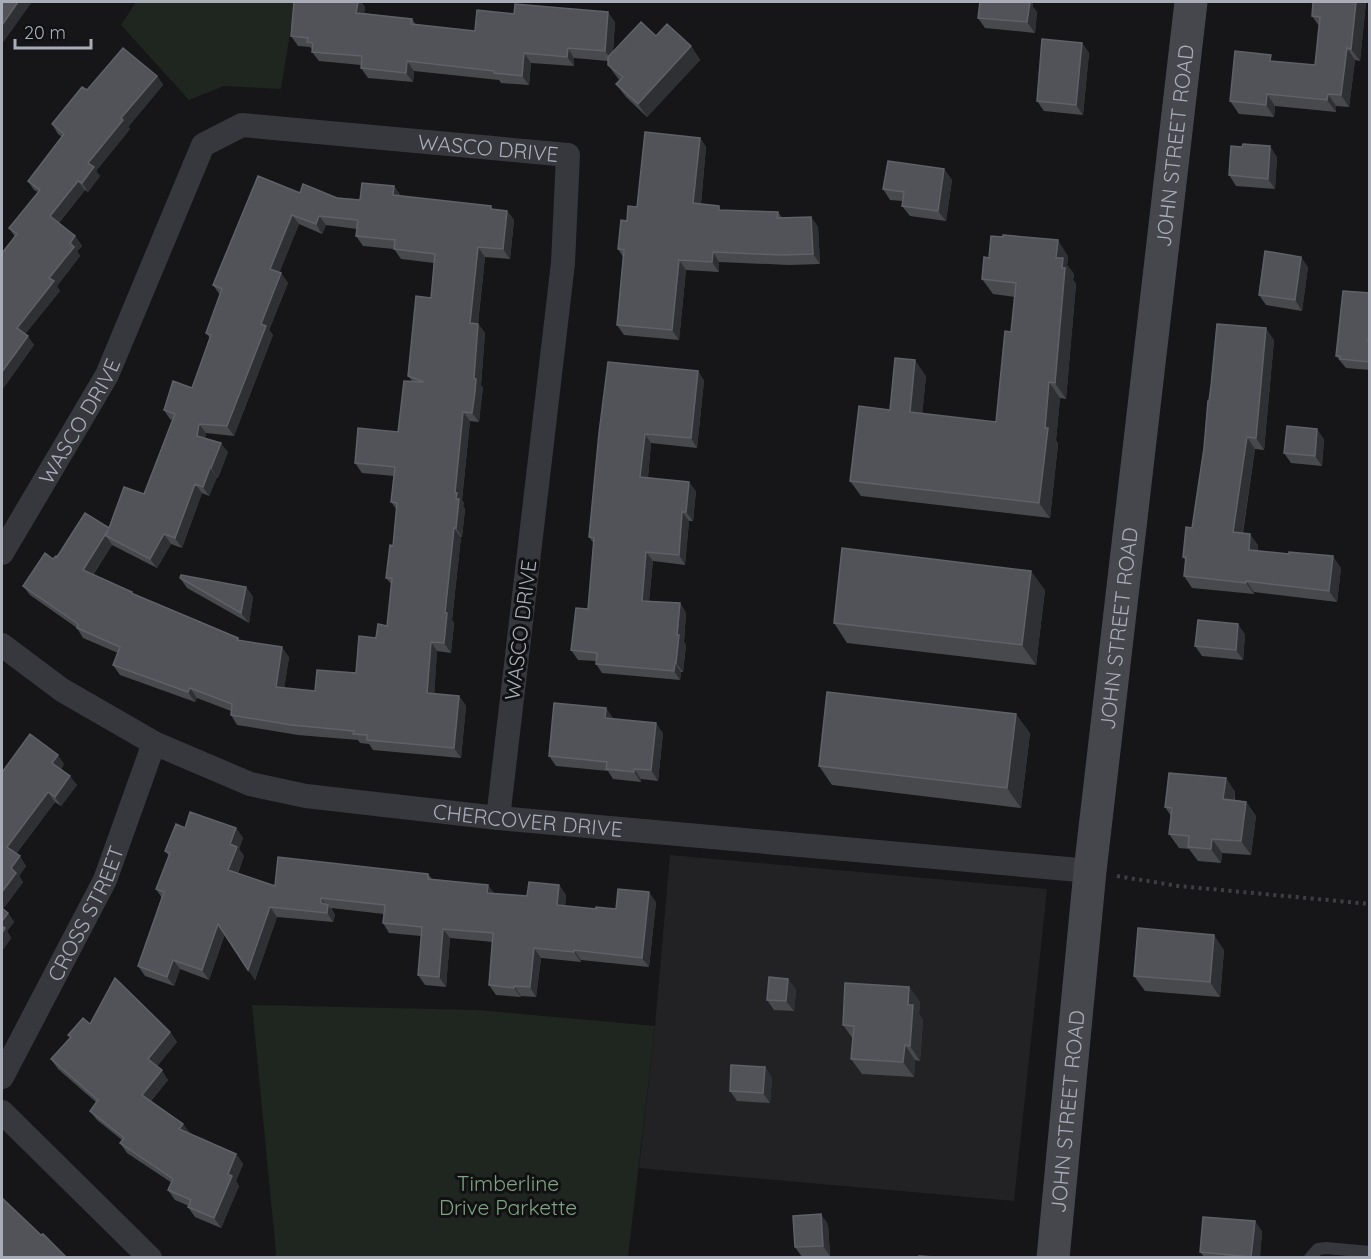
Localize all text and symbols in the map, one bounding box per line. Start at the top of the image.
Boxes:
scale bar [15,12,92,50]
text: 20 m [24,21,66,44]
street label: JOHN STREET ROAD [1150,43,1199,248]
street label: WASCO DRIVE [417,128,560,167]
street label: WASCO DRIVE [33,354,126,489]
street label: JOHN STREET ROAD [1094,526,1143,731]
street label: WASCO DRIVE [499,558,541,702]
street label: CHERCOVER DRIVE [432,798,624,842]
street label: CROSS STREET [41,842,129,986]
street label: JOHN STREET ROAD [1044,1009,1090,1214]
park label: Timberline Drive Parkette [439,1170,577,1220]

